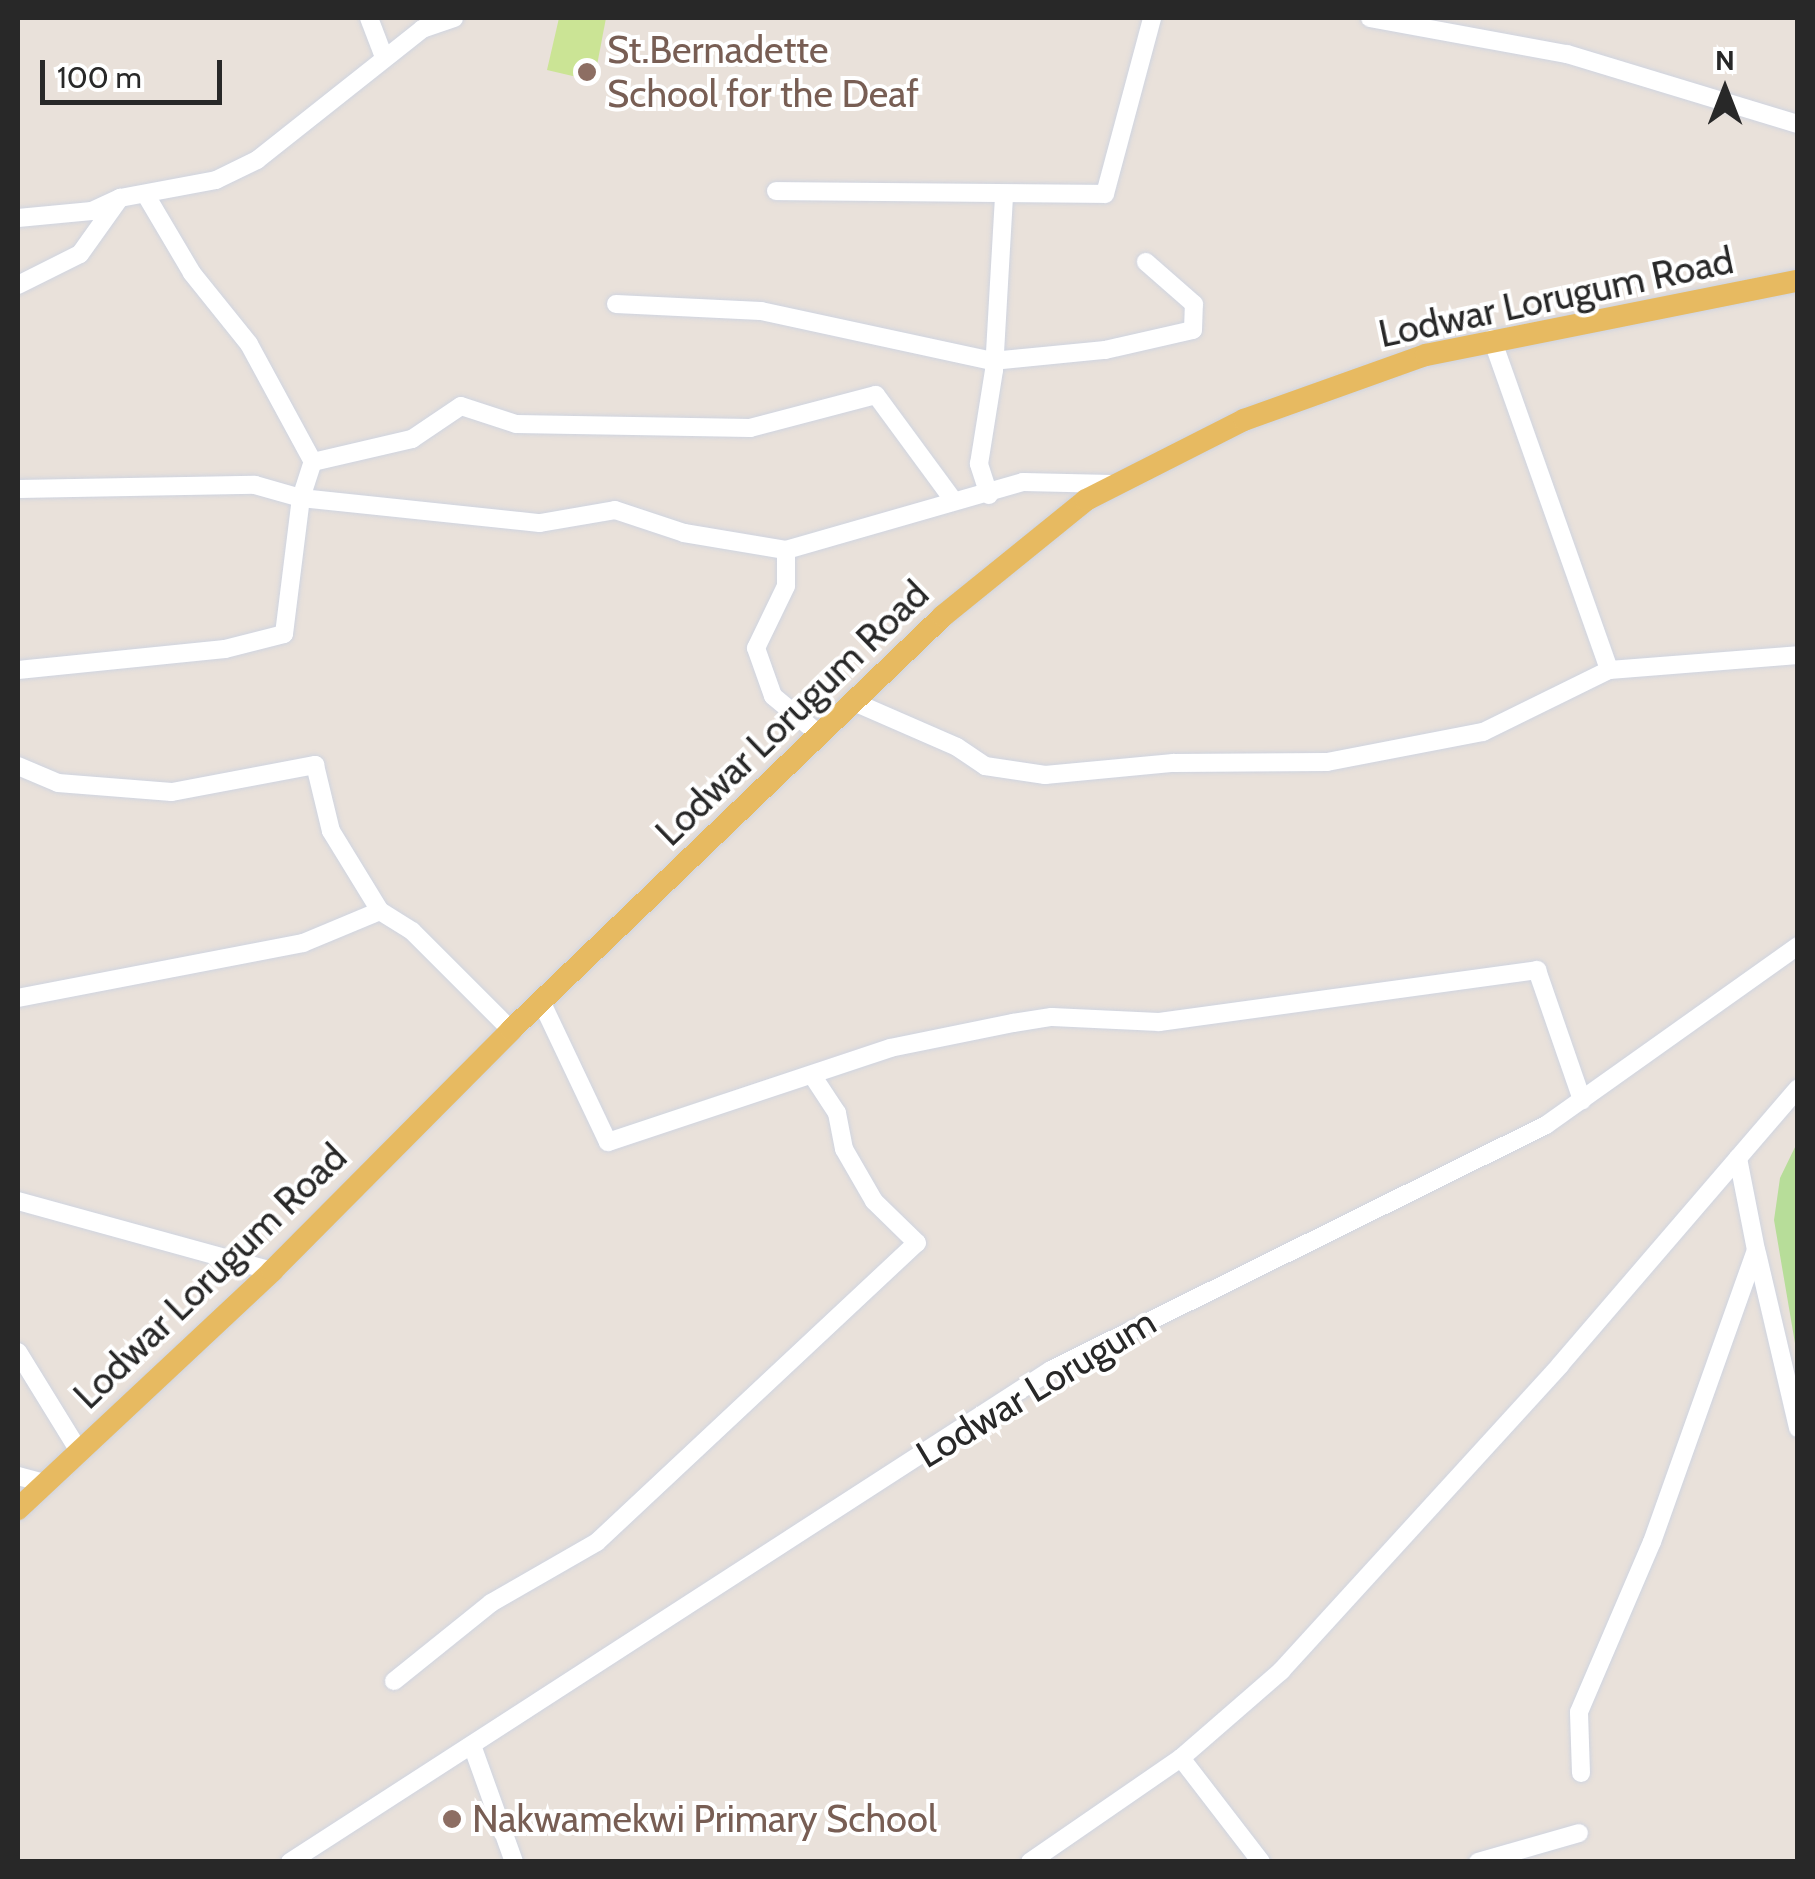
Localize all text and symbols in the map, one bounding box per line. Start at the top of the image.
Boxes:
place label: St.Bernadette School for the Deaf [607,27,919,116]
scale bar [45,40,228,102]
north arrow [1675,40,1775,140]
text: N [1715,43,1735,77]
text: 100 m [57,59,142,96]
marker: St.Bernadette School for the Deaf [576,61,598,83]
street label: Lodwar Lorugum Road [1374,237,1738,357]
street label: Lodwar Lorugum Road [646,571,938,855]
street label: Lodwar Lorugum Road [64,1134,356,1418]
street label: Lodwar Lorugum [908,1299,1164,1477]
place label: Nakwamekwi Primary School [472,1796,937,1842]
marker: Nakwamekwi Primary School [441,1808,463,1830]

